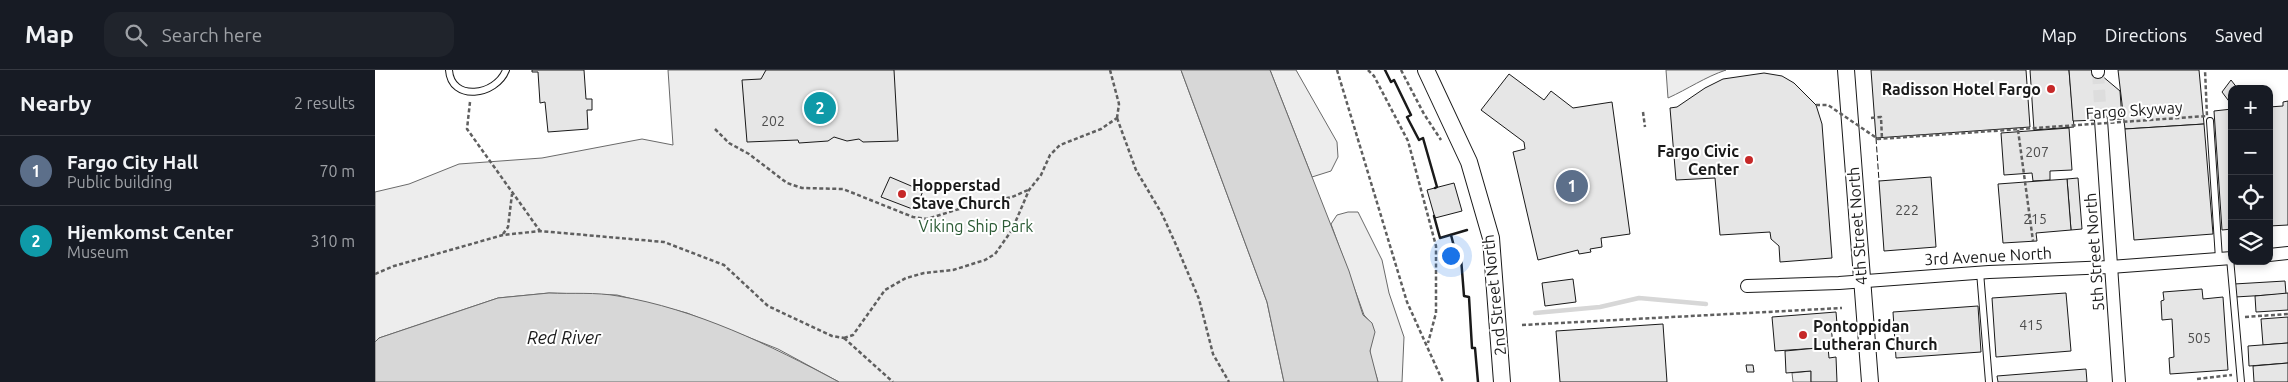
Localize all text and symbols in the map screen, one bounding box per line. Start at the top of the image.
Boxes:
search box [104,12,454,57]
text: Map [25,21,74,48]
icon: search [122,21,150,49]
text: Search here [162,24,262,46]
text: Map [2041,25,2077,45]
text: Directions [2105,25,2187,45]
text: Saved [2215,25,2263,45]
place label: Radisson Hotel Fargo [1882,80,2041,98]
marker: Radisson Hotel Fargo [2045,83,2057,95]
map controls [2228,85,2273,265]
button: + [2228,85,2273,130]
pin: 2 [804,89,836,127]
text: Nearby [20,91,91,115]
text: 2 results [294,94,355,112]
street label: Fargo Skyway [2085,98,2183,122]
house number: 202 [761,113,785,129]
button: − [2228,130,2273,175]
place label: Fargo Civic Center [1657,142,1739,178]
house number: 207 [2025,144,2049,160]
text: Fargo City Hall [67,151,198,173]
marker: Fargo Civic Center [1743,154,1755,166]
text: 1 [31,162,41,180]
text: 70 m [319,162,355,180]
street label: 4th Street North [1844,166,1870,286]
pin: 1 [1556,167,1588,205]
text: Public building [67,173,172,191]
button: locate [2228,175,2273,220]
place label: Hopperstad Stave Church [912,176,1010,212]
marker: Hopperstad Stave Church [896,188,908,200]
street label: 5th Street North [2081,192,2107,312]
house number: 222 [1895,202,1919,218]
house number: 215 [2023,211,2047,227]
park label: Viking Ship Park [919,217,1033,235]
button: layers [2228,220,2273,265]
text: Hjemkomst Center [67,221,234,243]
text: 2 [31,232,41,250]
text: 310 m [310,232,355,250]
street label: 2nd Street North [1479,233,1509,357]
text: Museum [67,243,129,261]
your location [1438,243,1464,269]
street label: 3rd Avenue North [1924,244,2052,268]
place label: Pontoppidan Lutheran Church [1813,317,1938,353]
house number: 415 [2019,317,2043,333]
water label: Red River [527,327,602,347]
marker: Pontoppidan Lutheran Church [1797,329,1809,341]
house number: 505 [2187,330,2211,346]

